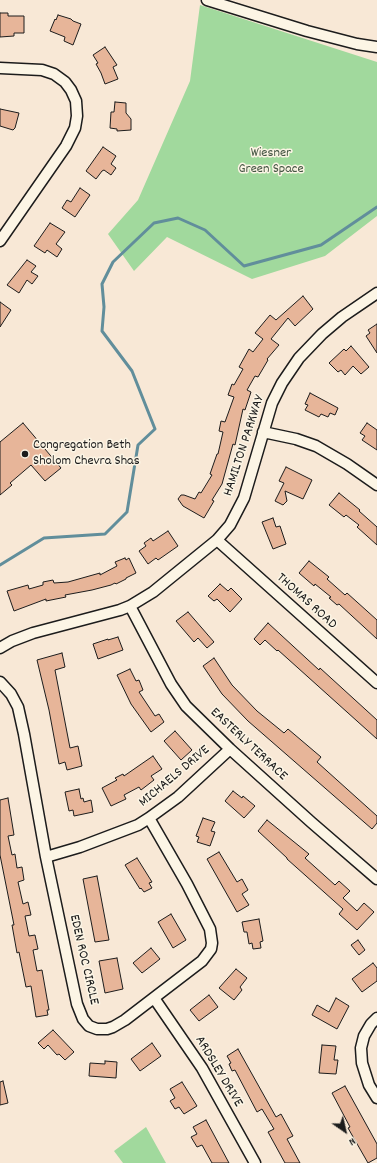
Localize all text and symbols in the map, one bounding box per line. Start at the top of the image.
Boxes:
park label: Wiesner Green Space [238,146,304,178]
street label: HAMILTON PARKWAY [221,394,269,498]
place label: Congregation Beth Sholom Chevra Shas [33,438,140,470]
marker: Congregation Beth Sholom Chevra Shas [20,449,30,459]
street label: THOMAS ROAD [272,570,340,634]
street label: EASTERLY TERRACE [206,705,290,785]
street label: MICHAELS DRIVE [136,743,214,811]
street label: EDEN ROC CIRCLE [64,913,102,1007]
street label: ARDSLEY DRIVE [190,1033,246,1111]
north arrow [325,1111,365,1151]
text: N [345,1133,358,1149]

